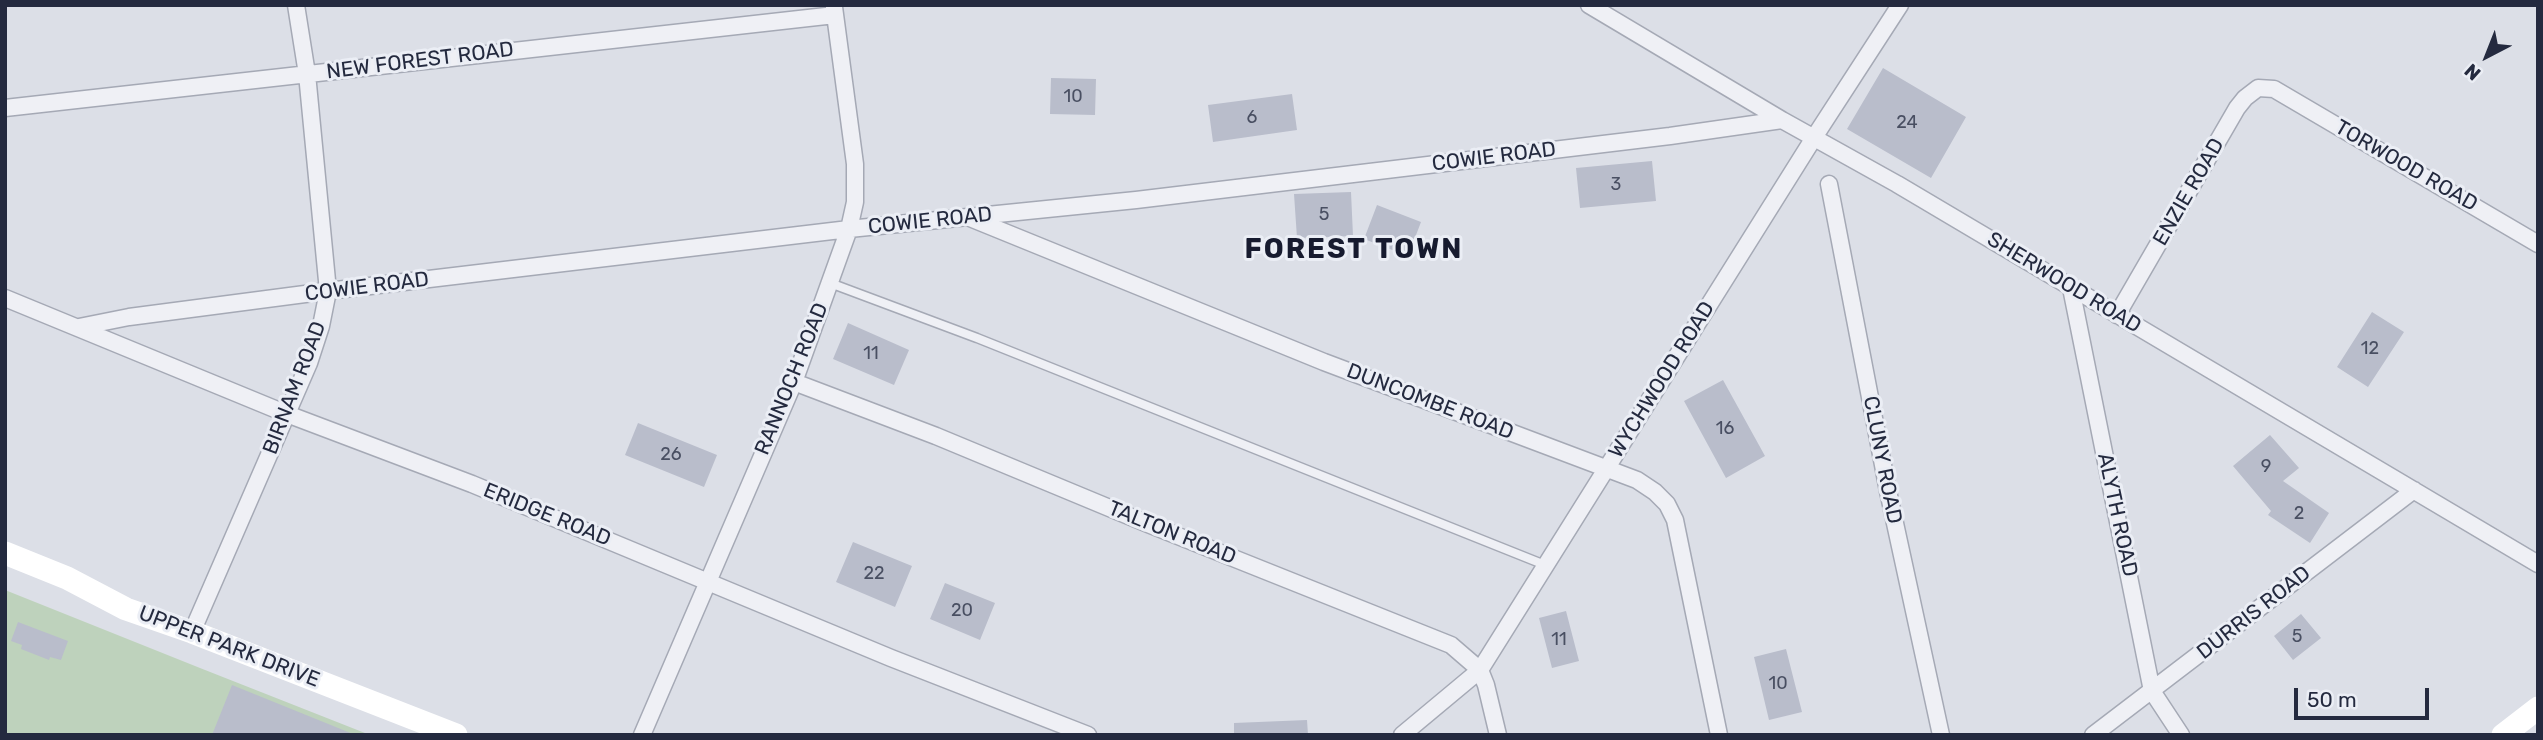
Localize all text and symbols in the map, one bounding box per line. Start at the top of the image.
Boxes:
north arrow [2452,21,2522,91]
street label: NEW FOREST ROAD [325,37,515,85]
text: N [2460,59,2485,85]
house number: 10 [1063,86,1083,108]
house number: 6 [1247,107,1257,129]
house number: 24 [1896,112,1918,134]
street label: TORWOOD ROAD [2330,115,2482,217]
street label: ENZIE ROAD [2148,134,2230,250]
street label: COWIE ROAD [1431,137,1557,177]
house number: 3 [1611,174,1621,196]
street label: COWIE ROAD [867,202,993,240]
house number: 5 [1319,204,1329,226]
street label: SHERWOOD ROAD [1982,227,2146,339]
district label: FOREST TOWN [1246,233,1462,267]
street label: COWIE ROAD [304,267,430,307]
street label: WYCHWOOD ROAD [1604,297,1720,463]
street label: RANNOCH ROAD [750,299,834,459]
street label: BIRNAM ROAD [258,318,332,458]
house number: 12 [2361,338,2379,360]
house number: 11 [863,343,879,365]
street label: DUNCOMBE ROAD [1343,359,1517,445]
street label: CLUNY ROAD [1857,394,1907,526]
house number: 16 [1716,418,1734,440]
house number: 26 [660,444,682,466]
street label: ALYTH ROAD [2092,451,2142,579]
house number: 9 [2261,456,2271,478]
street label: ERIDGE ROAD [480,478,614,552]
street label: TALTON ROAD [1104,496,1240,570]
house number: 2 [2294,503,2304,525]
street label: DURRIS ROAD [2192,561,2316,665]
house number: 22 [863,563,885,585]
house number: 20 [951,600,973,622]
street label: UPPER PARK DRIVE [135,601,323,693]
house number: 5 [2292,626,2302,648]
house number: 11 [1551,629,1567,651]
house number: 10 [1768,673,1788,695]
scale bar [2298,674,2433,718]
text: 50 m [2307,687,2357,712]

